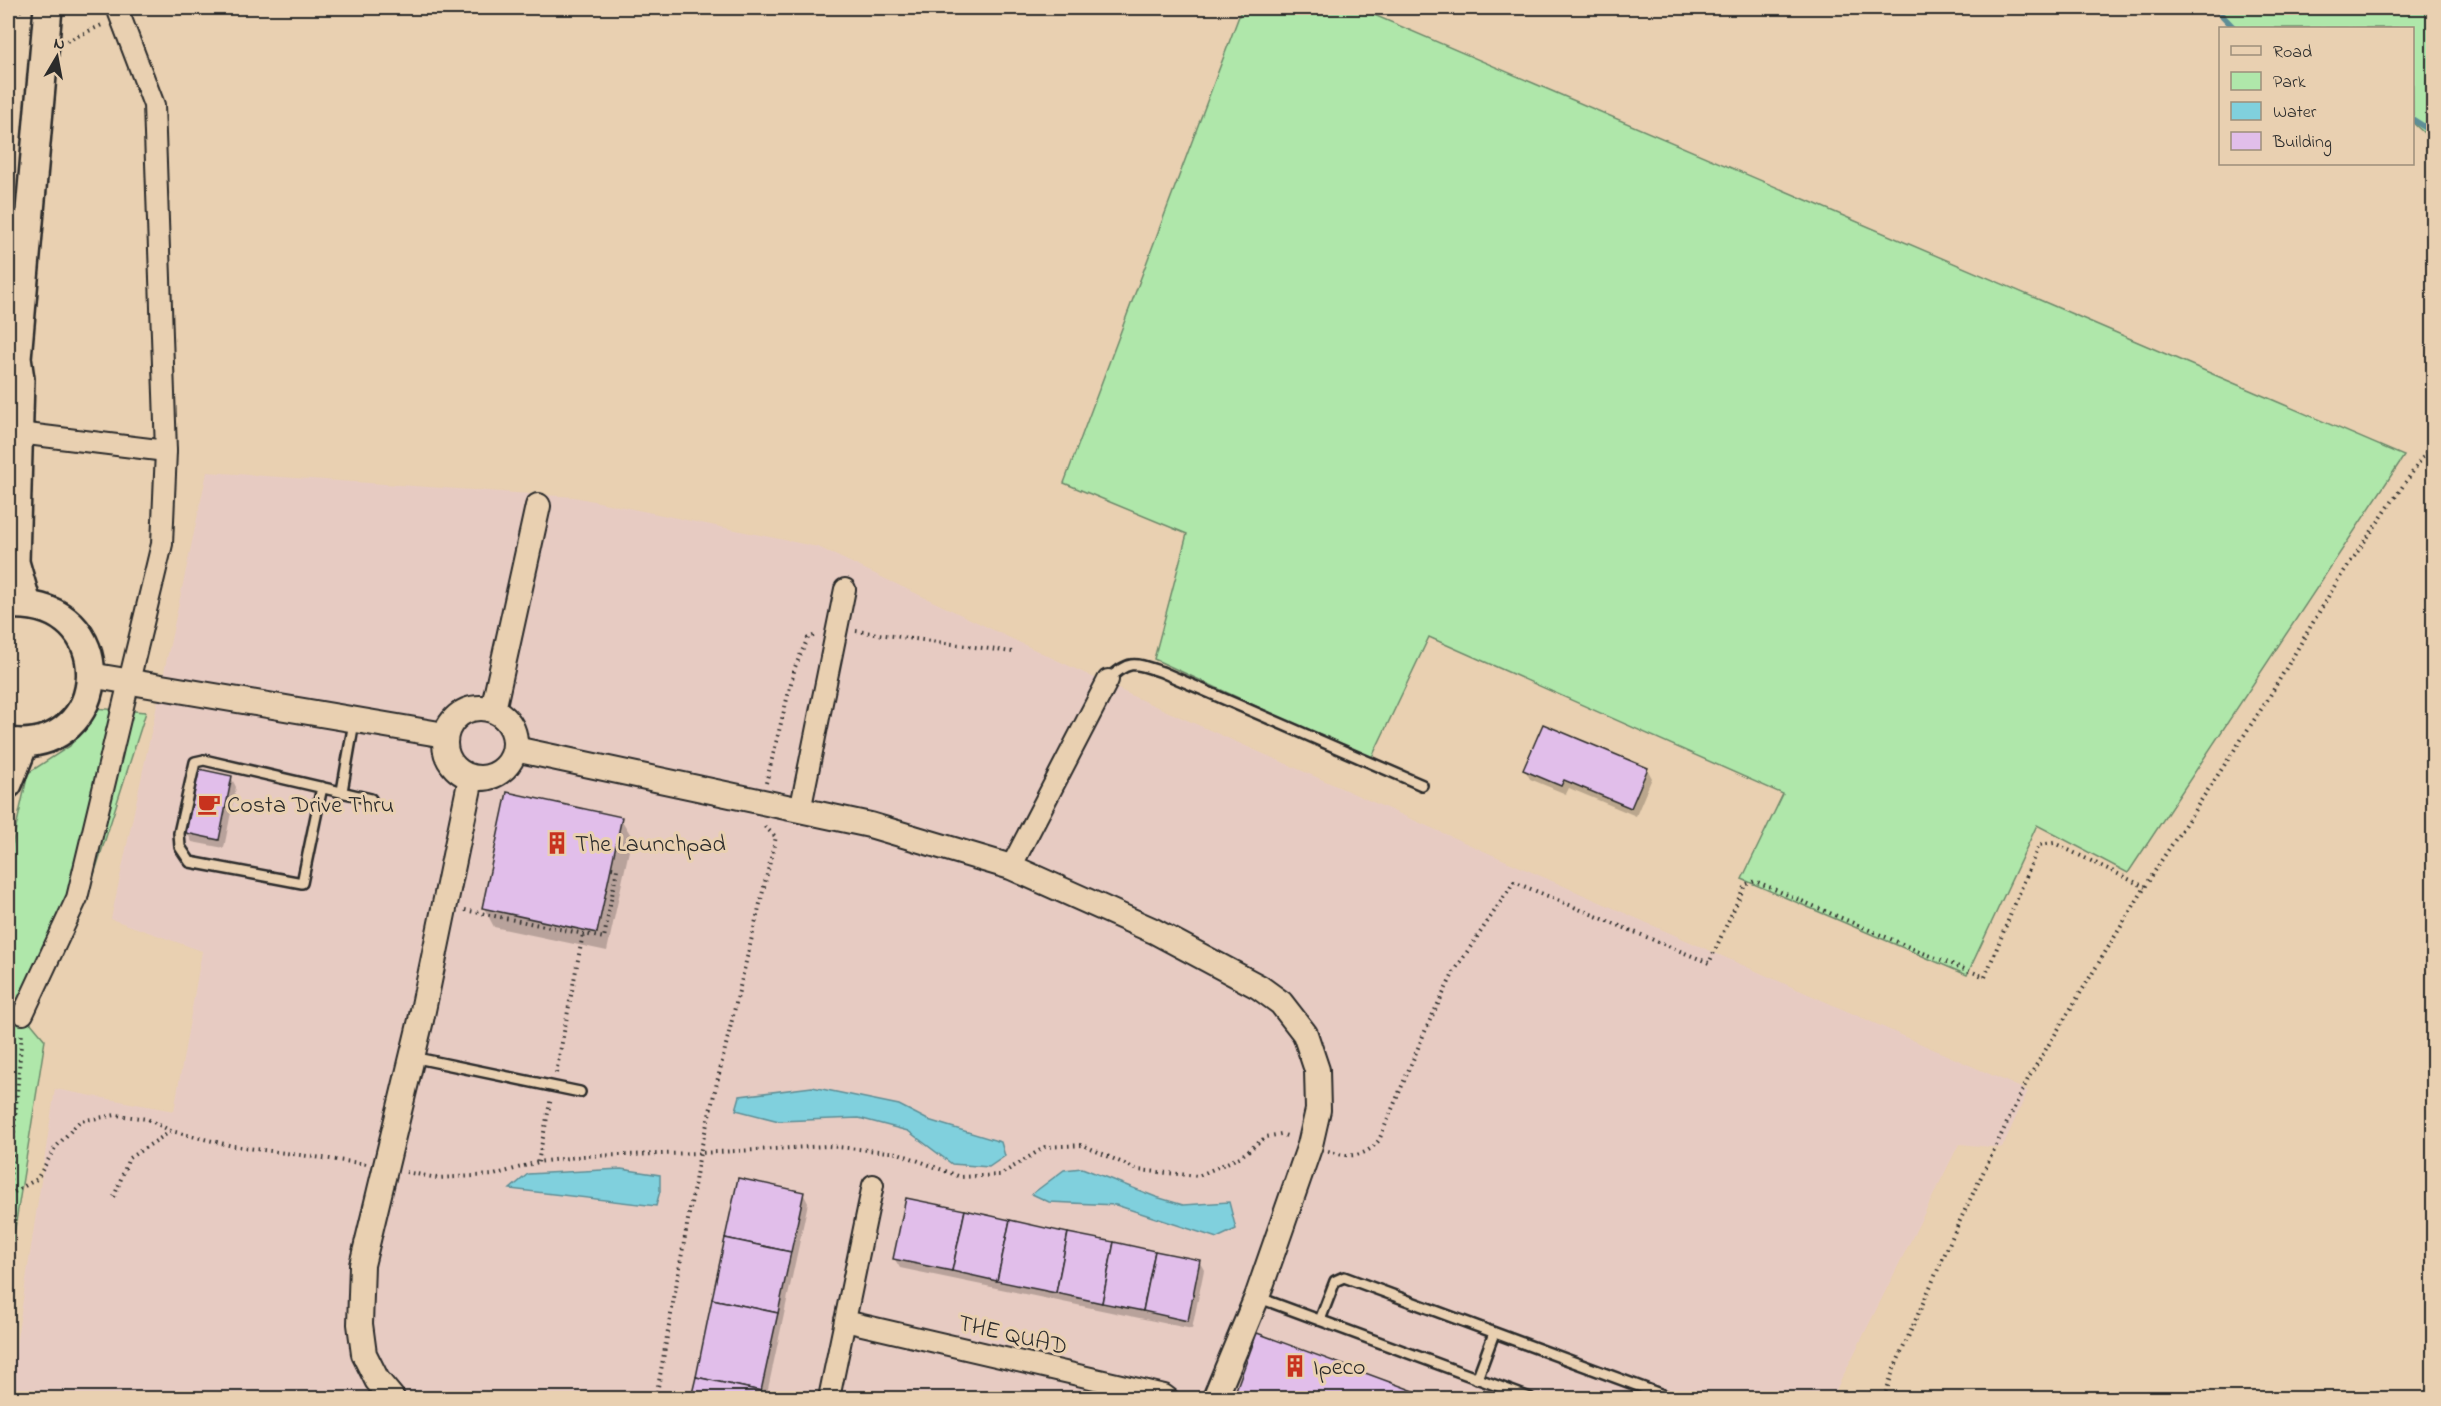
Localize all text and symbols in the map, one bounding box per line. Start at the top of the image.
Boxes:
north arrow [27,27,87,87]
legend [2219,27,2414,165]
text: N [52,31,67,57]
text: Road [2273,40,2312,66]
text: Park [2273,70,2306,96]
text: Water [2273,100,2317,126]
text: Building [2272,130,2332,157]
place label: Costa Drive Thru [227,789,394,824]
cafe icon: Costa Drive Thru [196,791,222,817]
place label: The Launchpad [575,828,726,863]
building icon: The Launchpad [544,830,570,856]
street label: THE QUAD [954,1307,1071,1366]
place label: Ipeco [1313,1351,1366,1386]
building icon: Ipeco [1282,1353,1308,1379]

